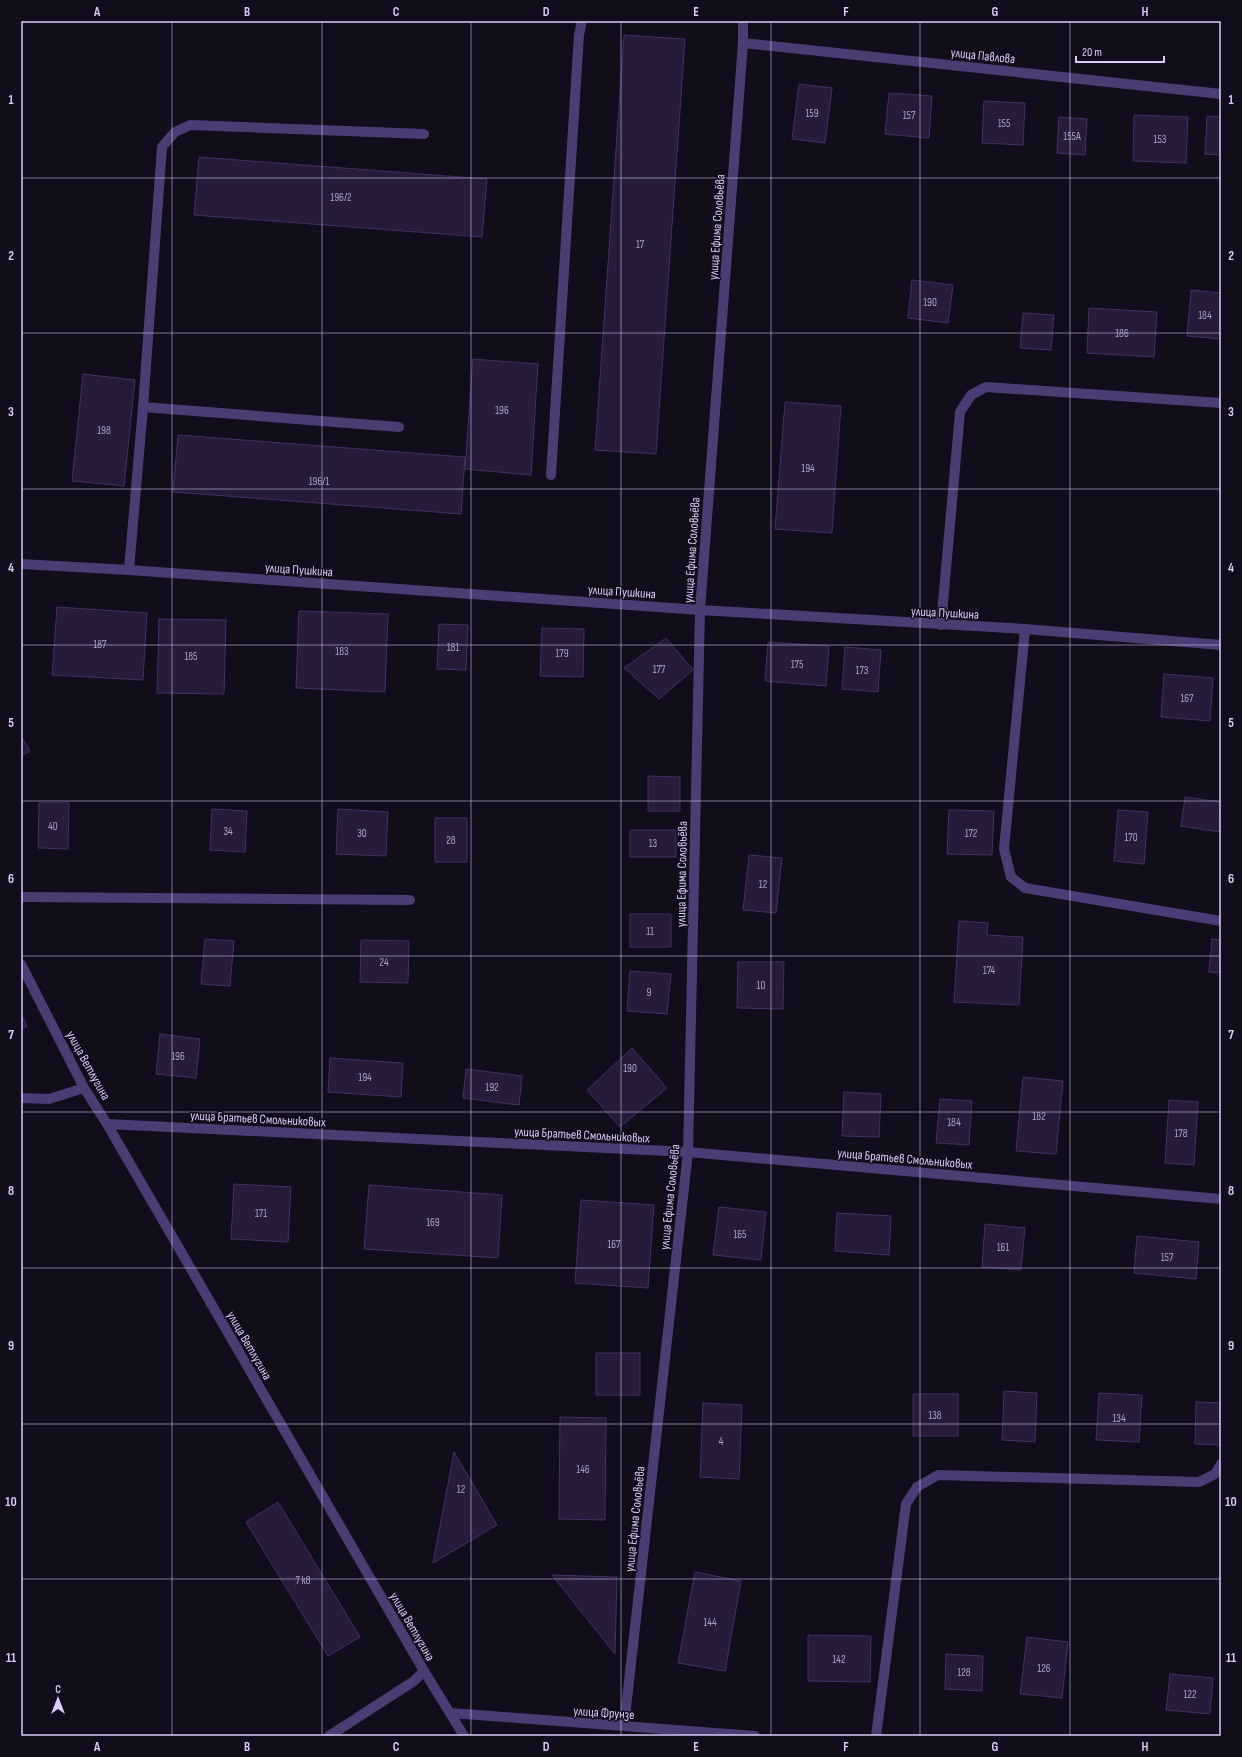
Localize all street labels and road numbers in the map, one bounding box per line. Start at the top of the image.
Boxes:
street label: улица Павлова [950,45,1016,67]
street label: улица Ефима Соловьёва [705,174,729,281]
street label: улица Ефима Соловьёва [680,497,704,604]
street label: улица Пушкина [264,560,333,580]
street label: улица Пушкина [587,582,656,602]
street label: улица Пушкина [911,603,979,623]
street label: улица Ефима Соловьёва [673,821,691,927]
street label: улица Ветлугина [63,1028,114,1103]
street label: улица Братьев Смольниковых [190,1107,326,1131]
street label: улица Братьев Смольниковых [514,1123,650,1147]
street label: улица Ефима Соловьёва [656,1144,683,1251]
street label: улица Братьев Смольниковых [837,1145,973,1173]
street label: улица Ветлугина [223,1308,275,1383]
street label: улица Ефима Соловьёва [621,1466,648,1573]
street label: улица Ветлугина [386,1589,438,1664]
street label: улица Фрунзе [573,1703,635,1723]

